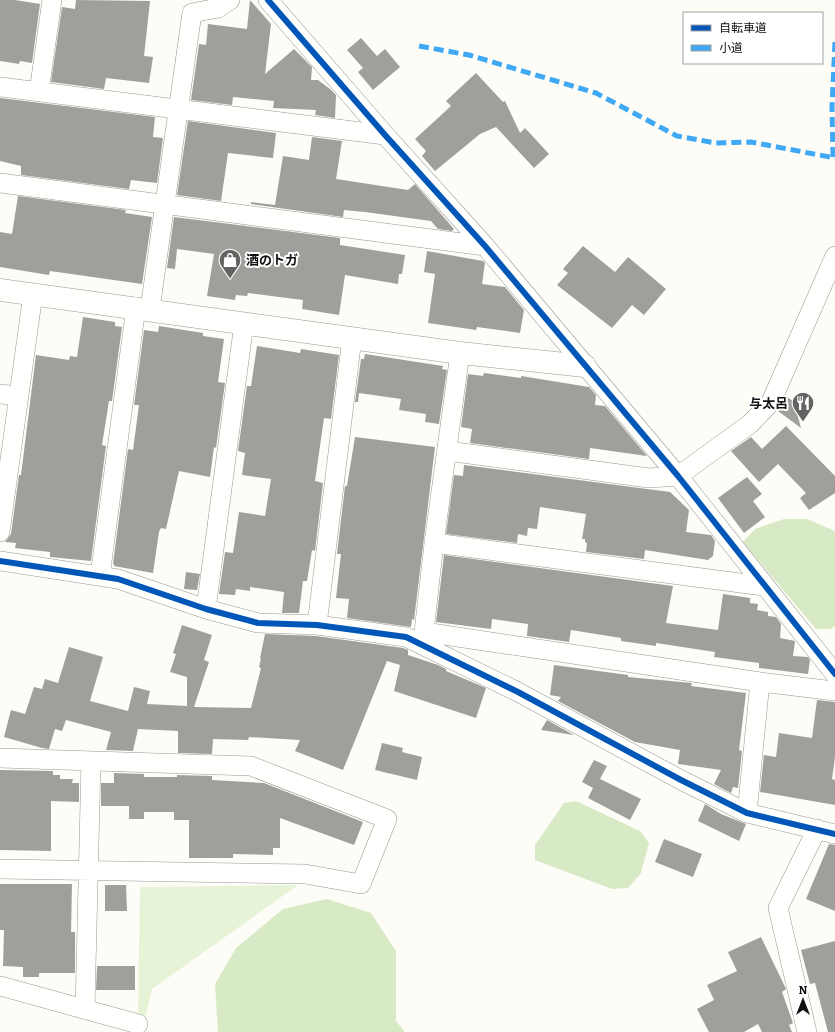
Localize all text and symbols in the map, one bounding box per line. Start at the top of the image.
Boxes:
legend [683,12,823,64]
text: 自転車道 [719,21,767,35]
text: 小道 [719,41,743,55]
shop icon: 酒のトガ [217,247,243,280]
place label: 酒のトガ [246,253,298,268]
restaurant icon: 与太呂 [790,390,816,423]
place label: 与太呂 [749,396,788,411]
north arrow [783,980,823,1020]
text: N [799,984,808,997]

